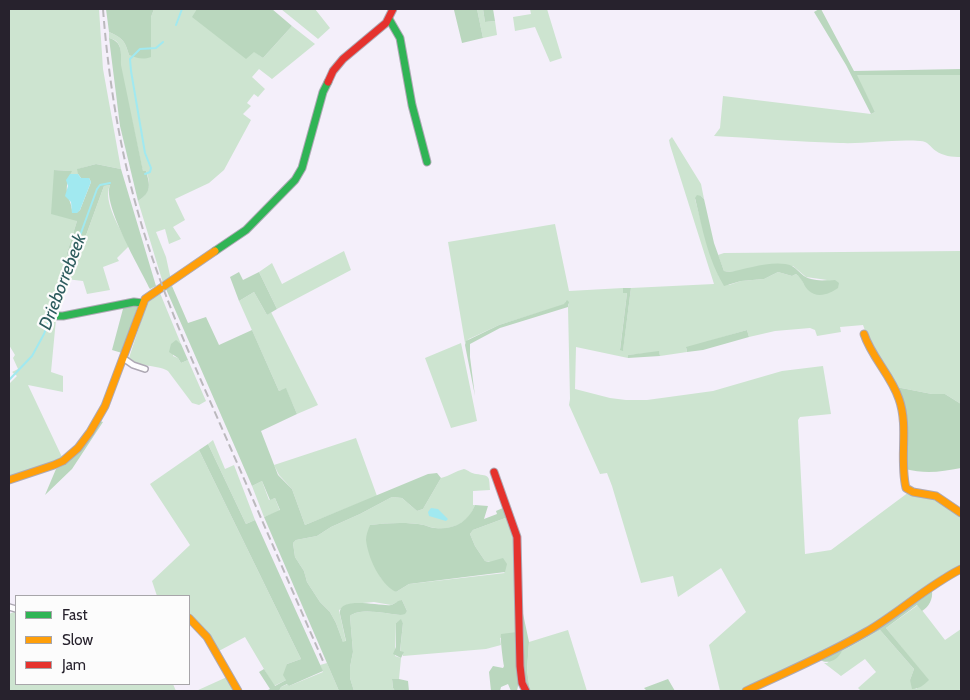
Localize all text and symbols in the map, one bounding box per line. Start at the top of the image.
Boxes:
water label: Drieborrebeek [35,231,91,333]
legend [15,595,190,685]
text: Fast [62,606,87,624]
text: Slow [62,631,93,649]
text: Jam [62,656,86,674]

